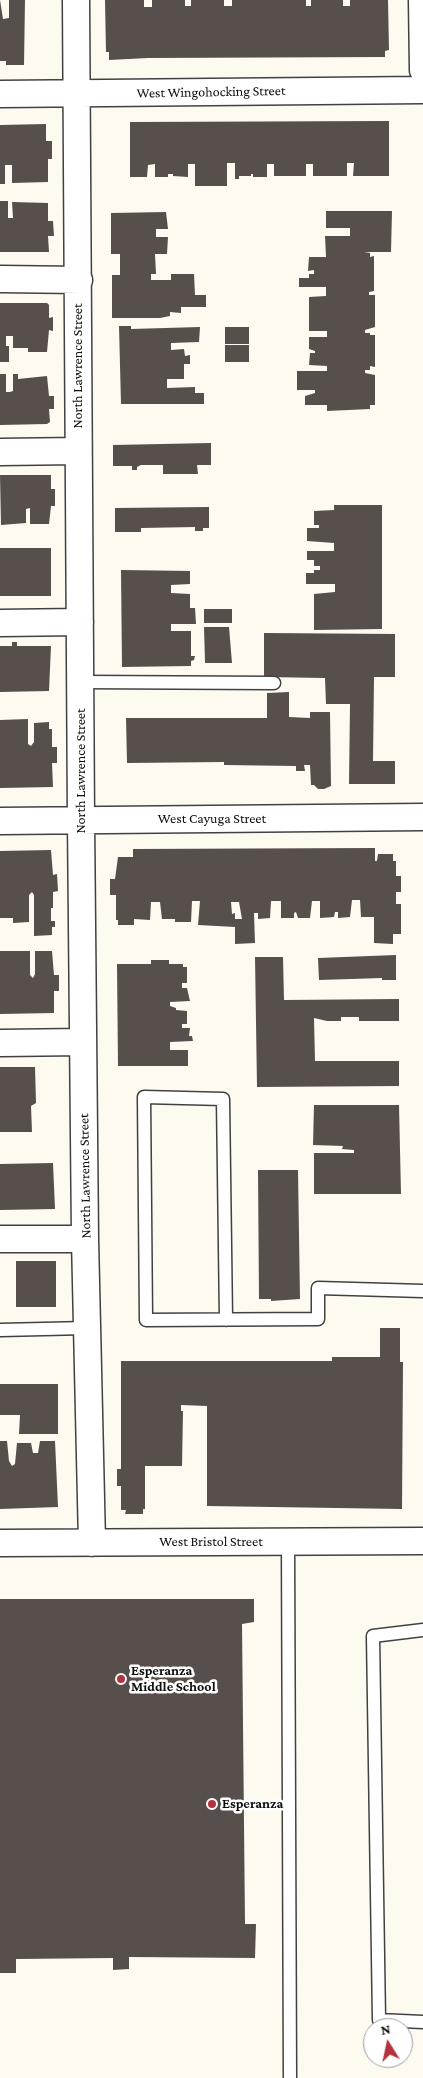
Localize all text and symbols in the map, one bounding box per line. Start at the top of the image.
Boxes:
street label: West Wingohocking Street [136,82,286,102]
street label: North Lawrence Street [70,303,86,429]
street label: North Lawrence Street [73,708,89,834]
street label: West Cayuga Street [158,811,266,827]
street label: North Lawrence Street [76,1113,94,1239]
street label: West Bristol Street [159,1534,263,1550]
place label: Esperanza Middle School [131,1663,216,1695]
marker: Esperanza Middle School [115,1673,127,1685]
place label: Esperanza [222,1796,283,1812]
marker: Esperanza [206,1798,218,1810]
north arrow [363,2018,413,2068]
text: N [379,2021,392,2038]

